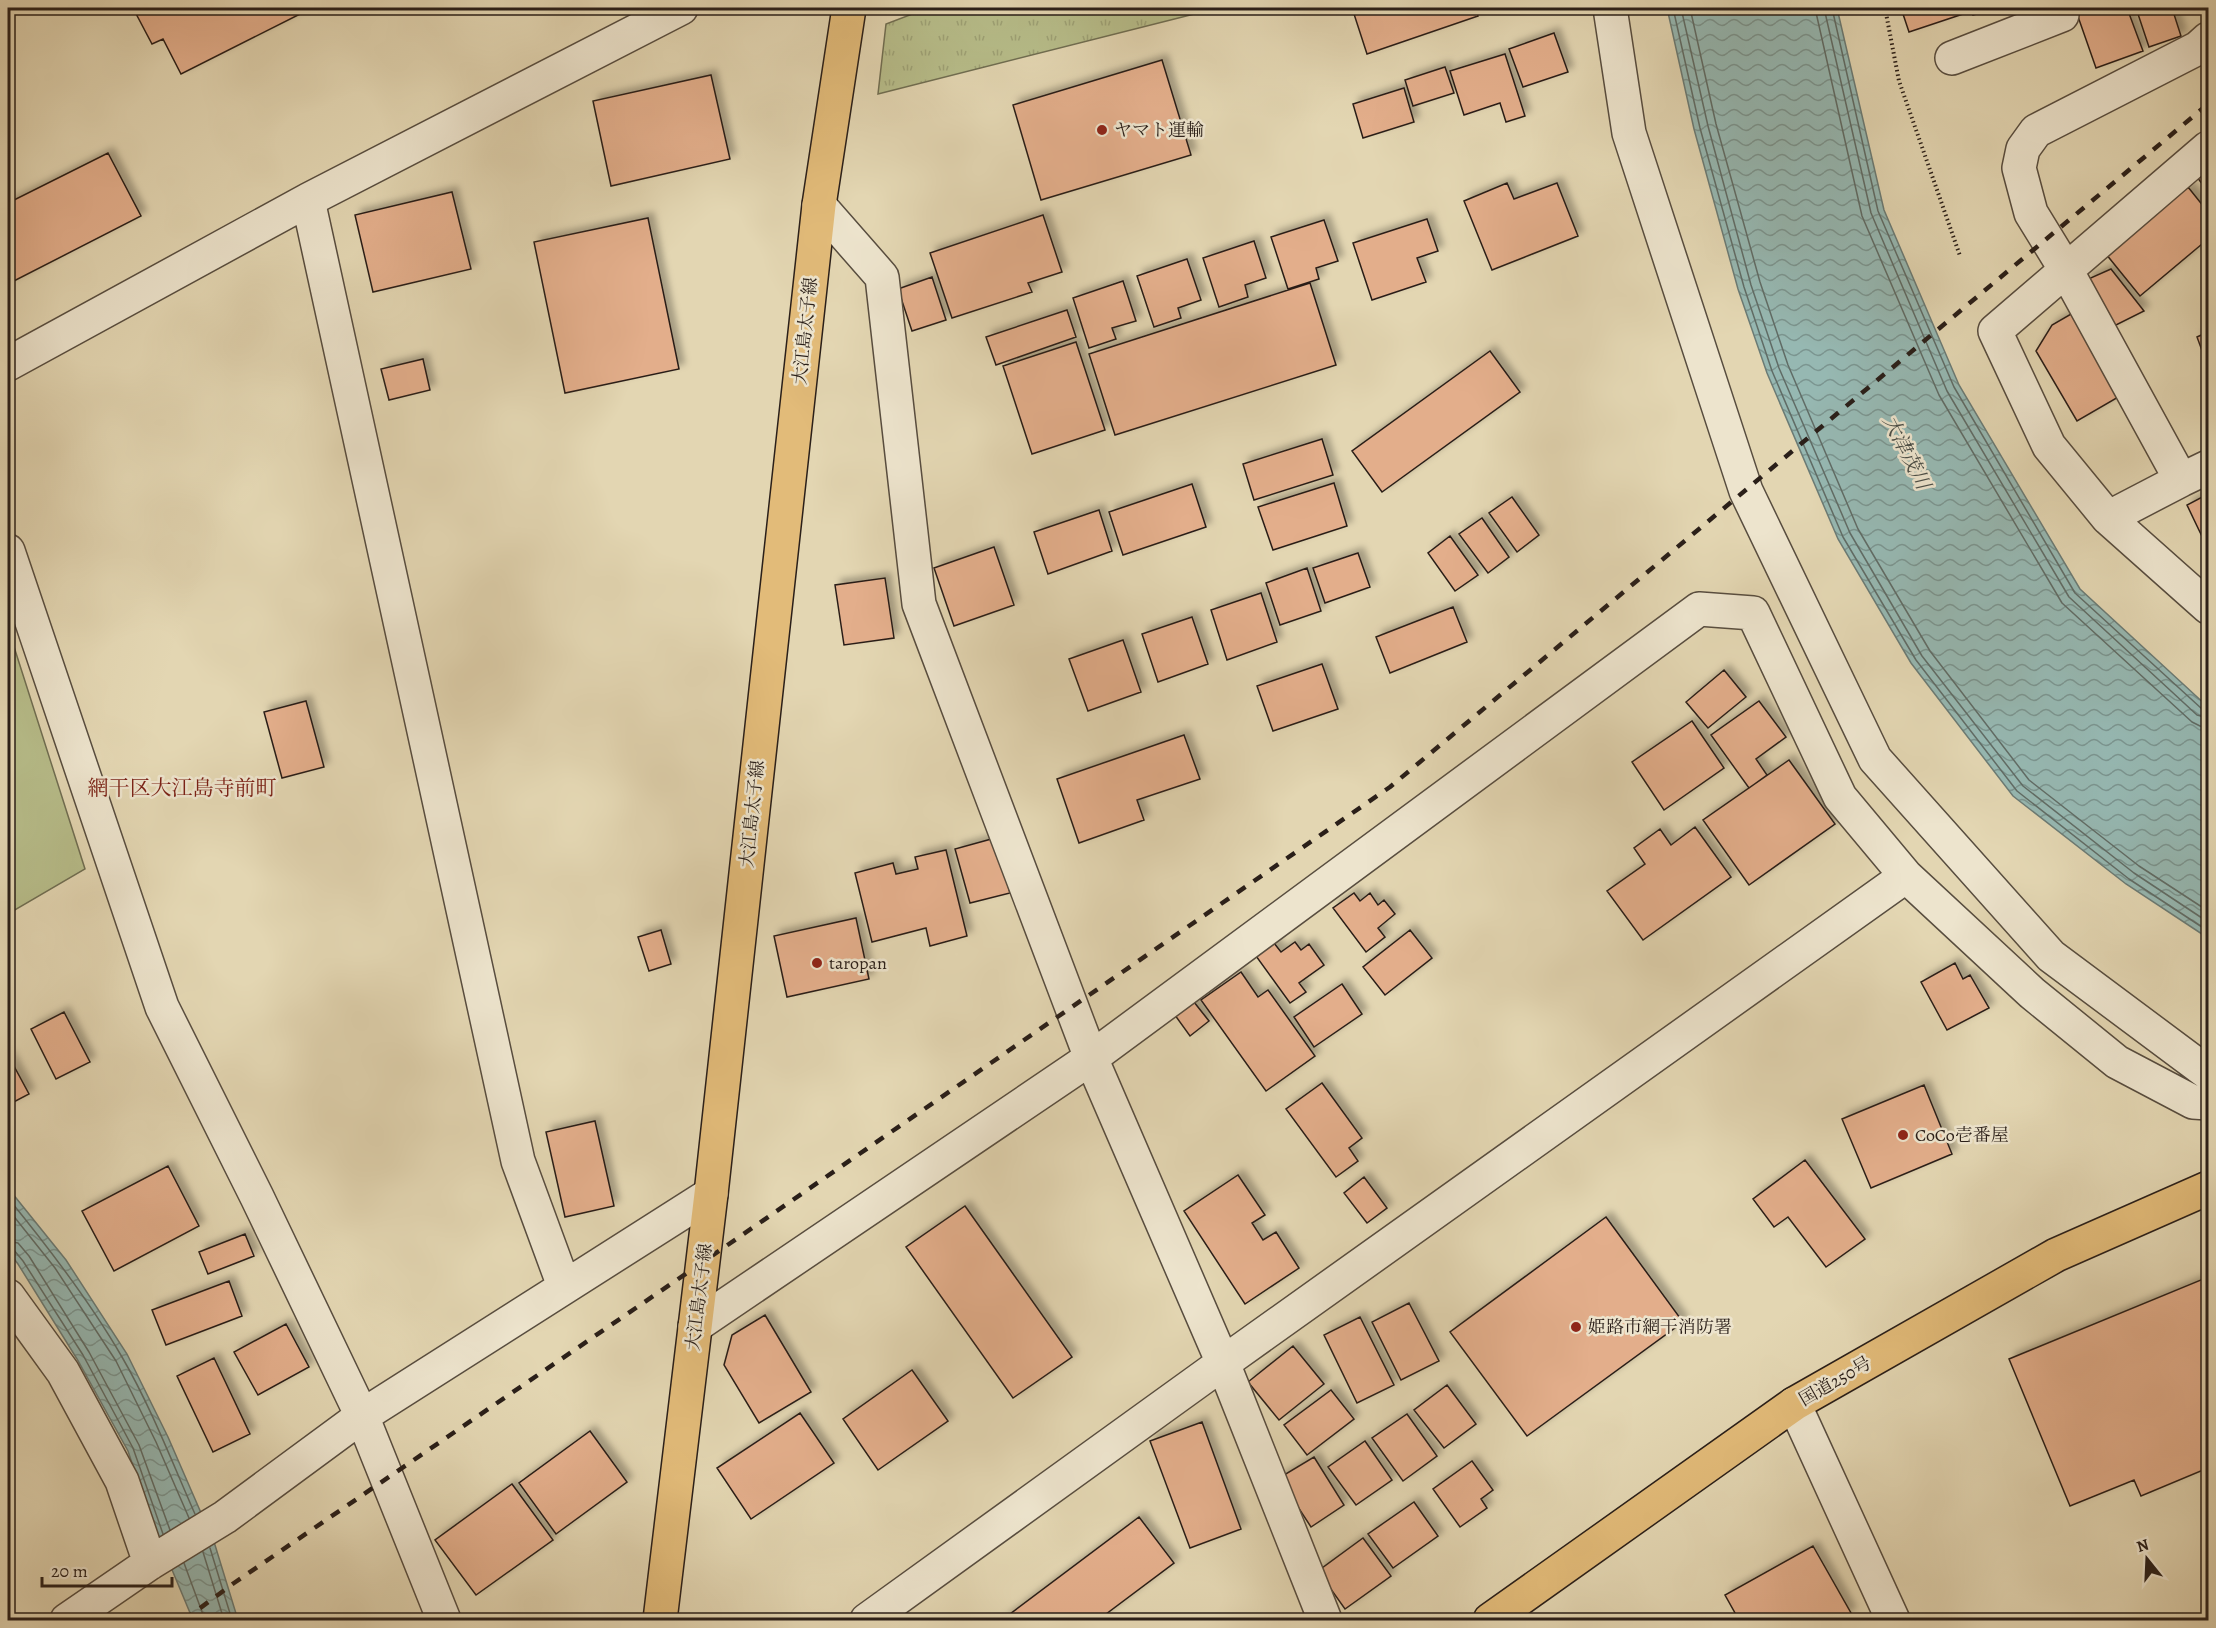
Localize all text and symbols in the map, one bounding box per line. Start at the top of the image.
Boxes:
place label: ヤマト運輸 [1114,118,1204,142]
marker: ヤマト運輸 [1095,123,1109,137]
street label: 大江島太子線 [787,276,823,386]
water label: 大津茂川 [1876,410,1938,496]
street label: 大江島太子線 [734,759,770,869]
district label: 網干区大江島寺前町 [88,774,277,802]
place label: taropan [829,951,887,975]
marker: taropan [810,956,824,970]
place label: CoCo壱番屋 [1915,1123,2009,1147]
marker: CoCo壱番屋 [1896,1128,1910,1142]
street label: 大江島太子線 [681,1242,717,1352]
place label: 姫路市網干消防署 [1588,1315,1732,1339]
marker: 姫路市網干消防署 [1569,1320,1583,1334]
street label: 国道250号 [1794,1351,1876,1411]
north arrow [2117,1529,2177,1589]
text: N [2134,1533,2152,1558]
scale bar [42,1550,172,1588]
text: 20 m [51,1559,88,1583]

